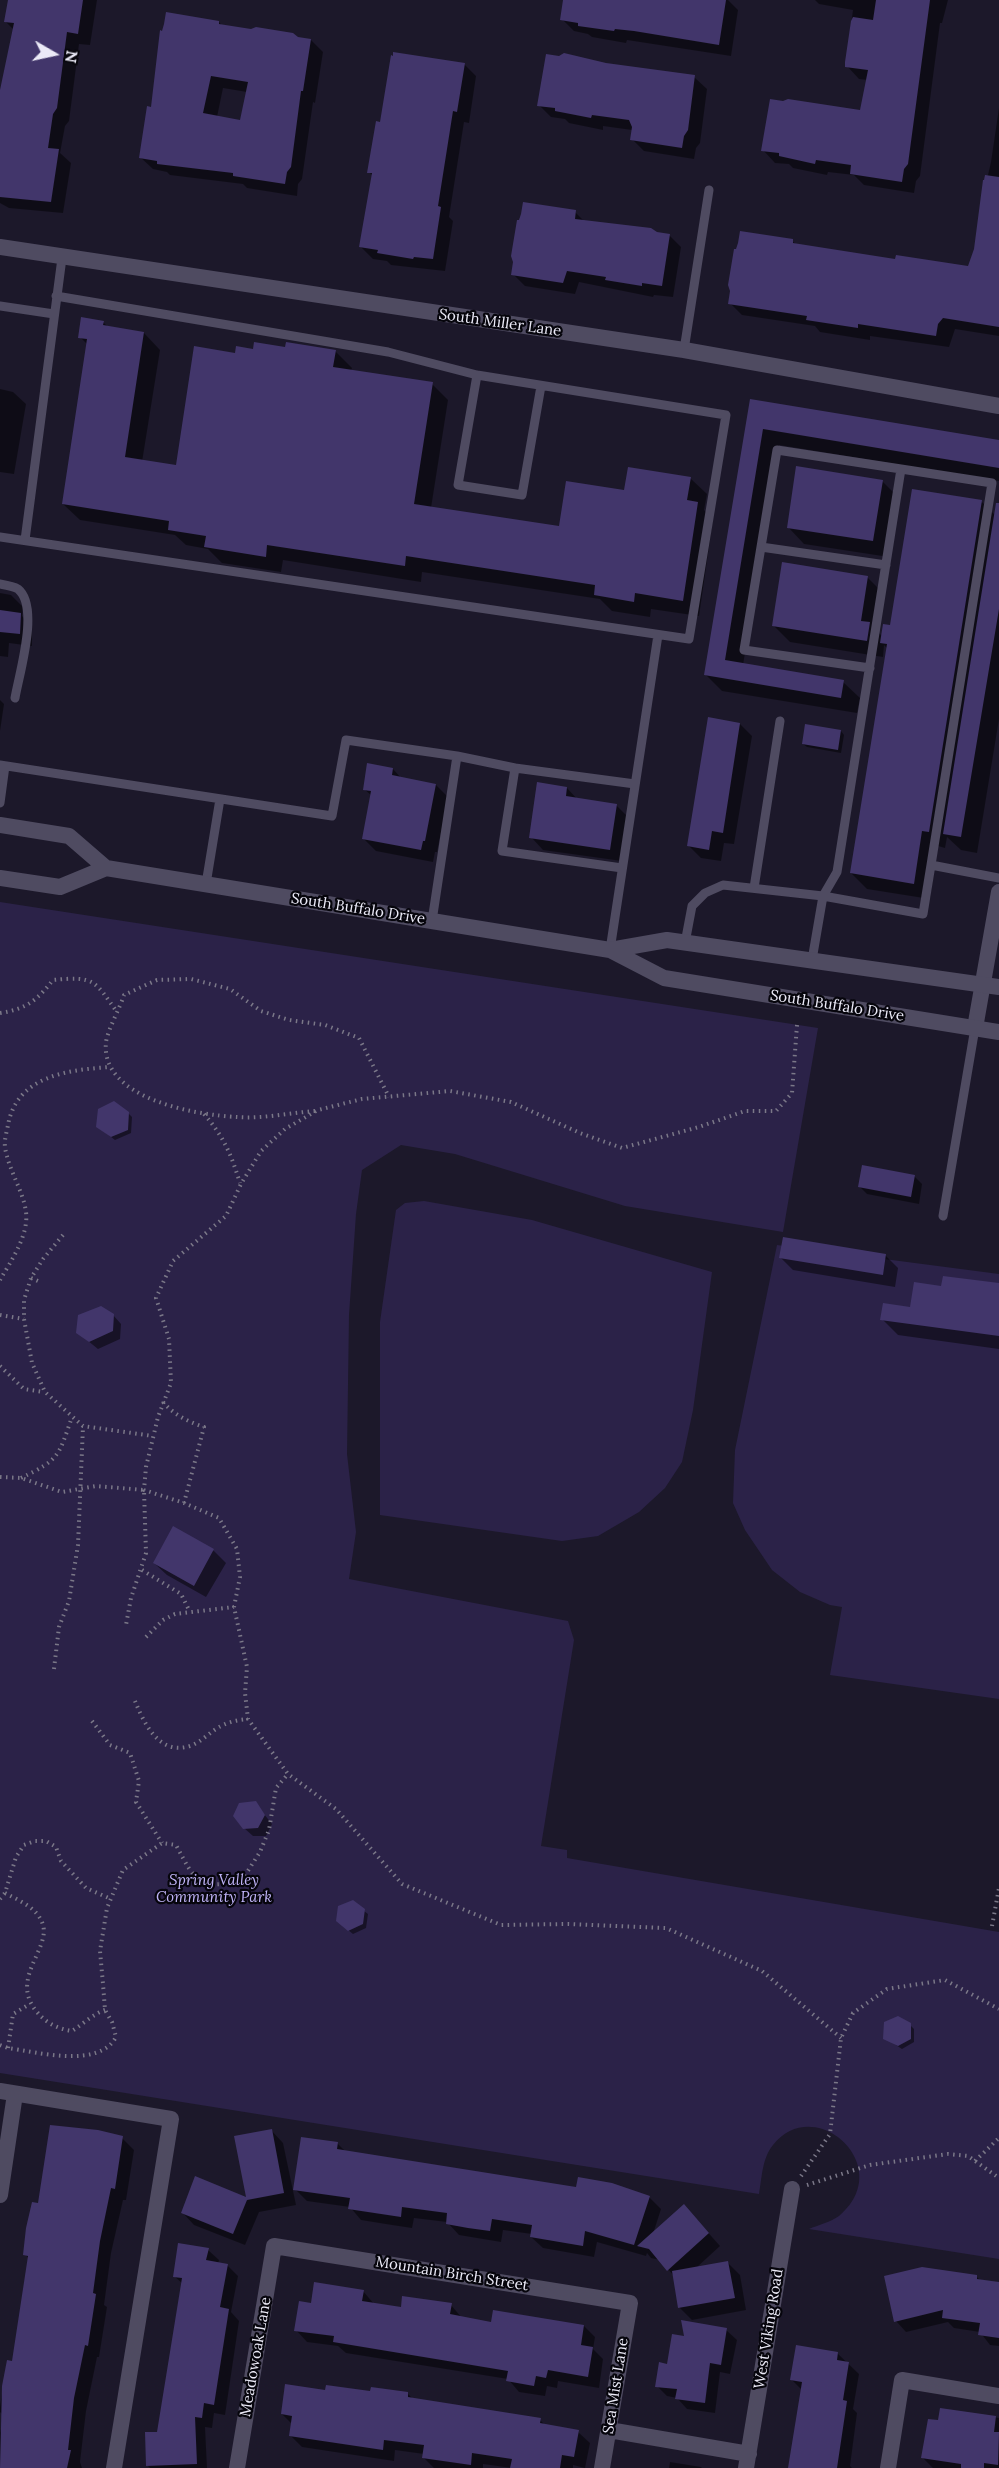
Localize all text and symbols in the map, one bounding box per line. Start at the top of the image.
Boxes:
north arrow [24,24,84,84]
text: N [61,49,83,64]
street label: South Miller Lane [438,305,562,341]
street label: South Buffalo Drive [290,890,426,928]
street label: South Buffalo Drive [769,987,905,1025]
park label: Spring Valley Community Park [156,1872,272,1907]
street label: Mountain Birch Street [374,2253,530,2295]
street label: West Viking Road [751,2268,787,2390]
street label: Meadowoak Lane [237,2296,275,2418]
street label: Sea Mist Lane [600,2337,632,2435]

